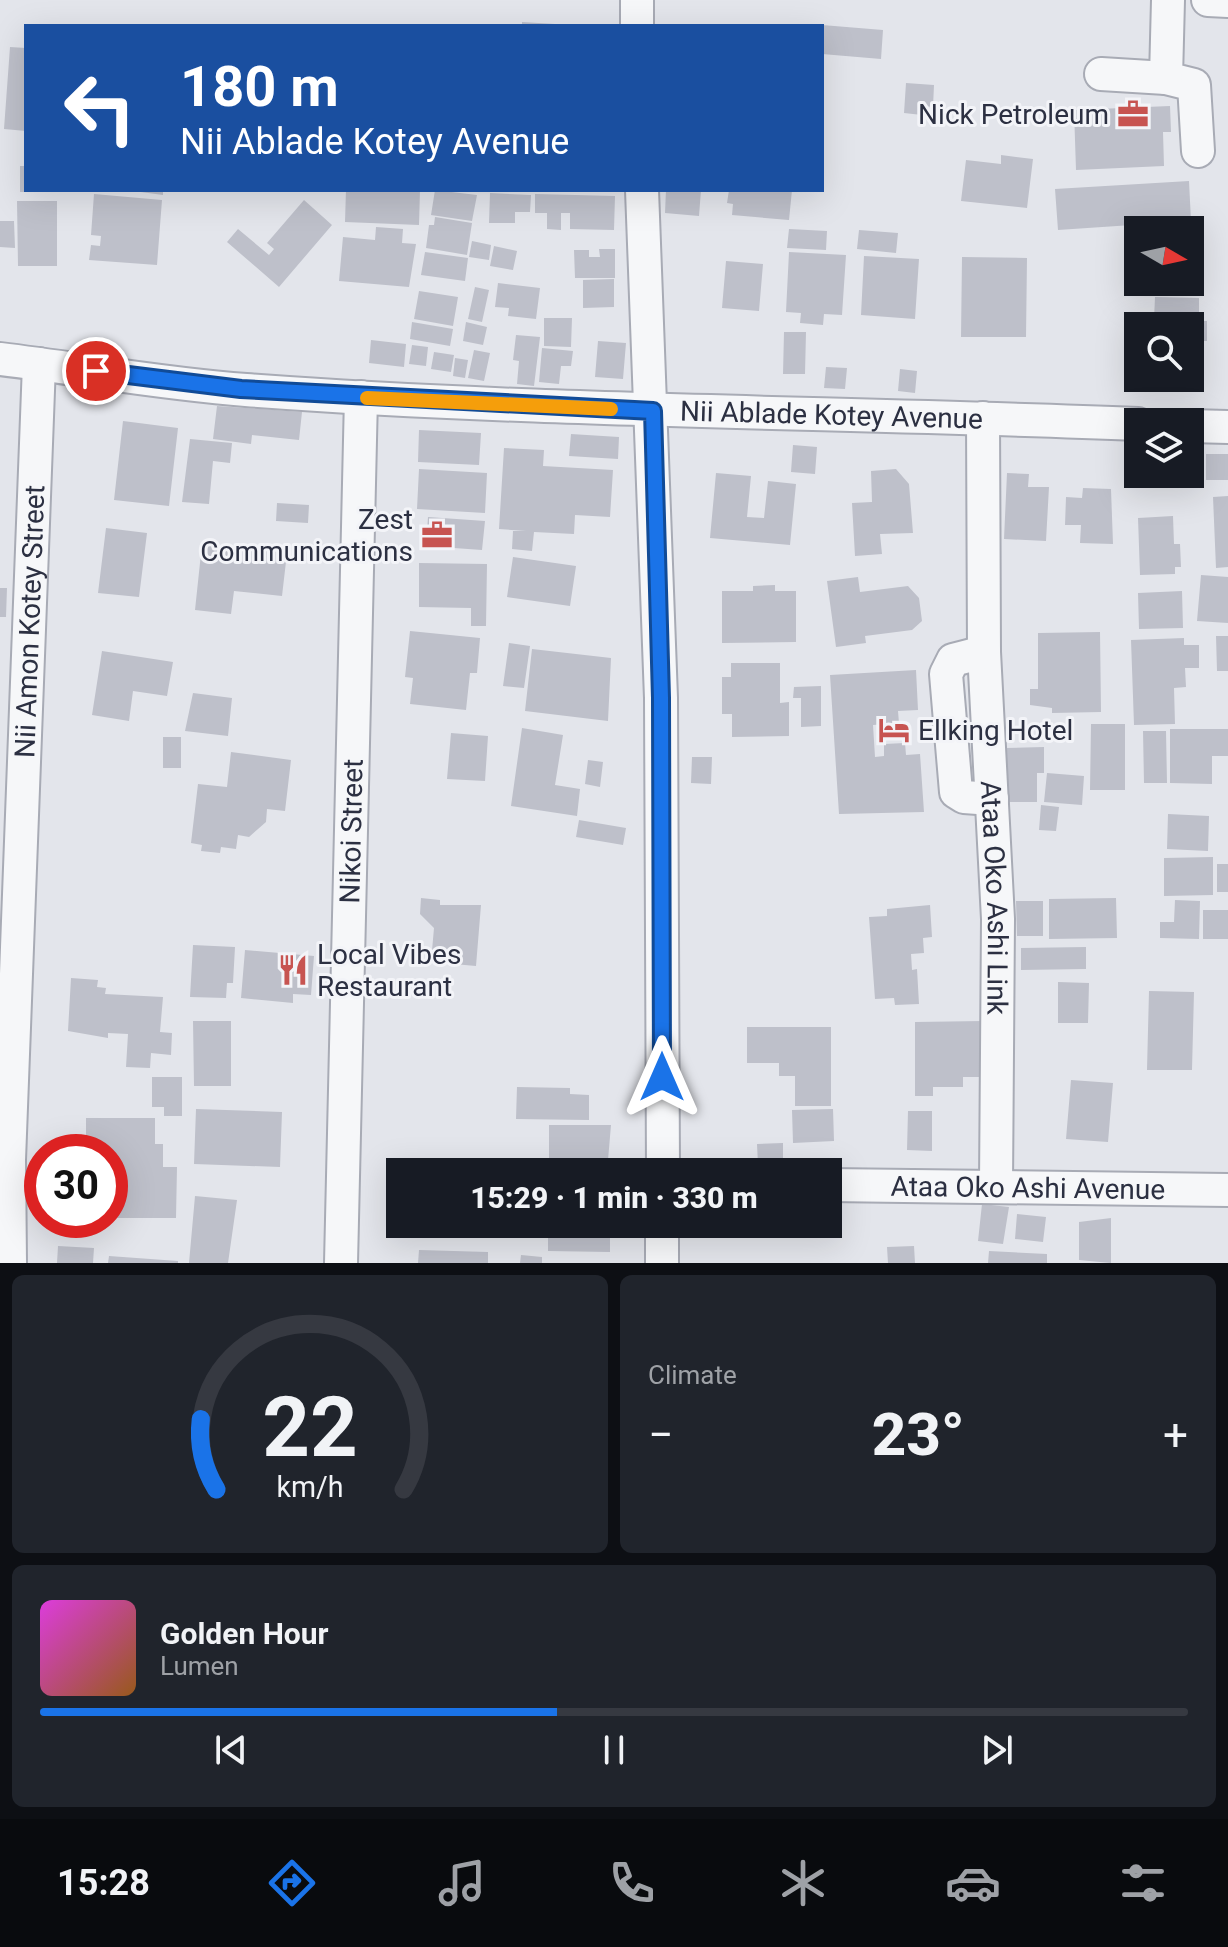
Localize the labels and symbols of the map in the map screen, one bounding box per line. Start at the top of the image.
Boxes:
office icon: Nick Petroleum [1116,97,1150,131]
place label: Nick Petroleum [918,98,1109,131]
north arrow [1124,216,1204,296]
pin [62,337,130,405]
street label: Nii Ablade Kotey Avenue [679,394,983,436]
street label: Nii Amon Kotey Street [8,484,51,758]
place label: Zest Communications [200,503,413,568]
office icon: Zest Communications [420,518,454,552]
hotel icon: Ellking Hotel [877,713,911,747]
place label: Ellking Hotel [918,714,1073,747]
street label: Nikoi Street [333,758,370,904]
street label: Ataa Oko Ashi Link [974,780,1014,1016]
place label: Local Vibes Restaurant [317,938,461,1003]
restaurant icon: Local Vibes Restaurant [276,953,310,987]
position arrow [620,1035,704,1119]
speed limit sign: 30 [24,1134,128,1238]
street label: Ataa Oko Ashi Avenue [891,1170,1165,1206]

